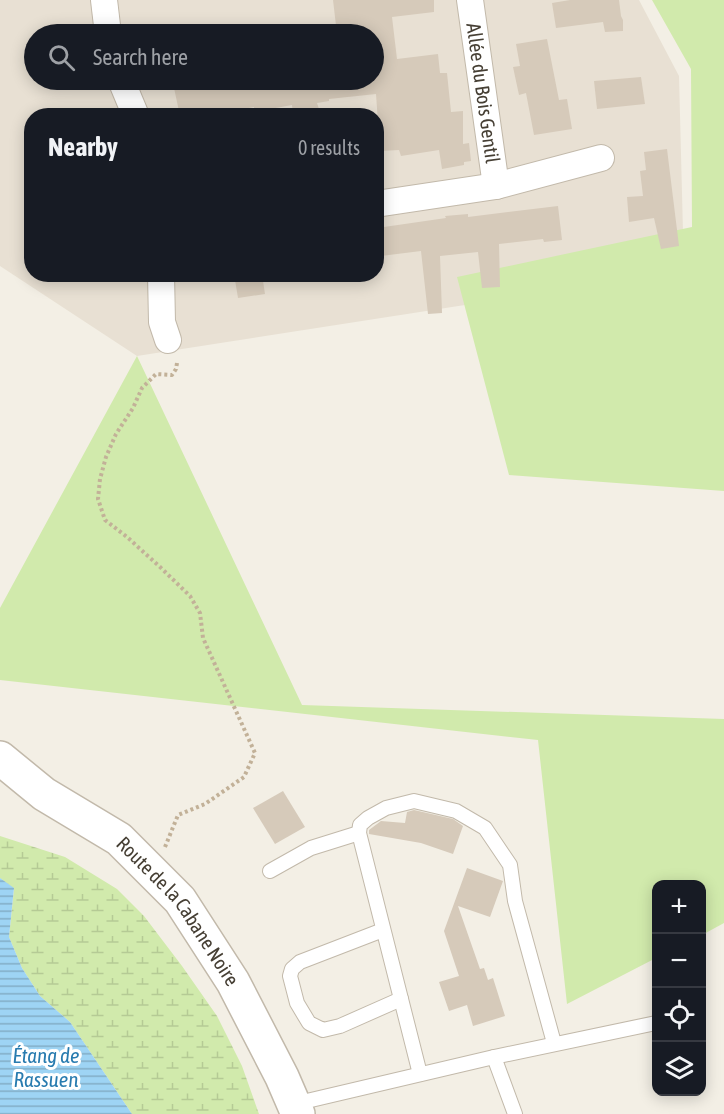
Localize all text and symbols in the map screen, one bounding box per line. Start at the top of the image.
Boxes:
street label: Allée du Bois Gentil [462,21,505,165]
search box [24,24,384,90]
icon: search [45,41,78,74]
text: Search here [93,44,188,70]
text: Nearby [48,132,118,162]
text: 0 results [298,136,360,159]
street label: Route de la Cabane Noire [112,831,244,990]
map controls [652,880,706,1096]
button: + [652,880,706,934]
button: − [652,934,706,988]
button: locate [652,988,706,1042]
button: layers [652,1042,706,1096]
water label: Étang de Rassuen [13,1043,80,1091]

